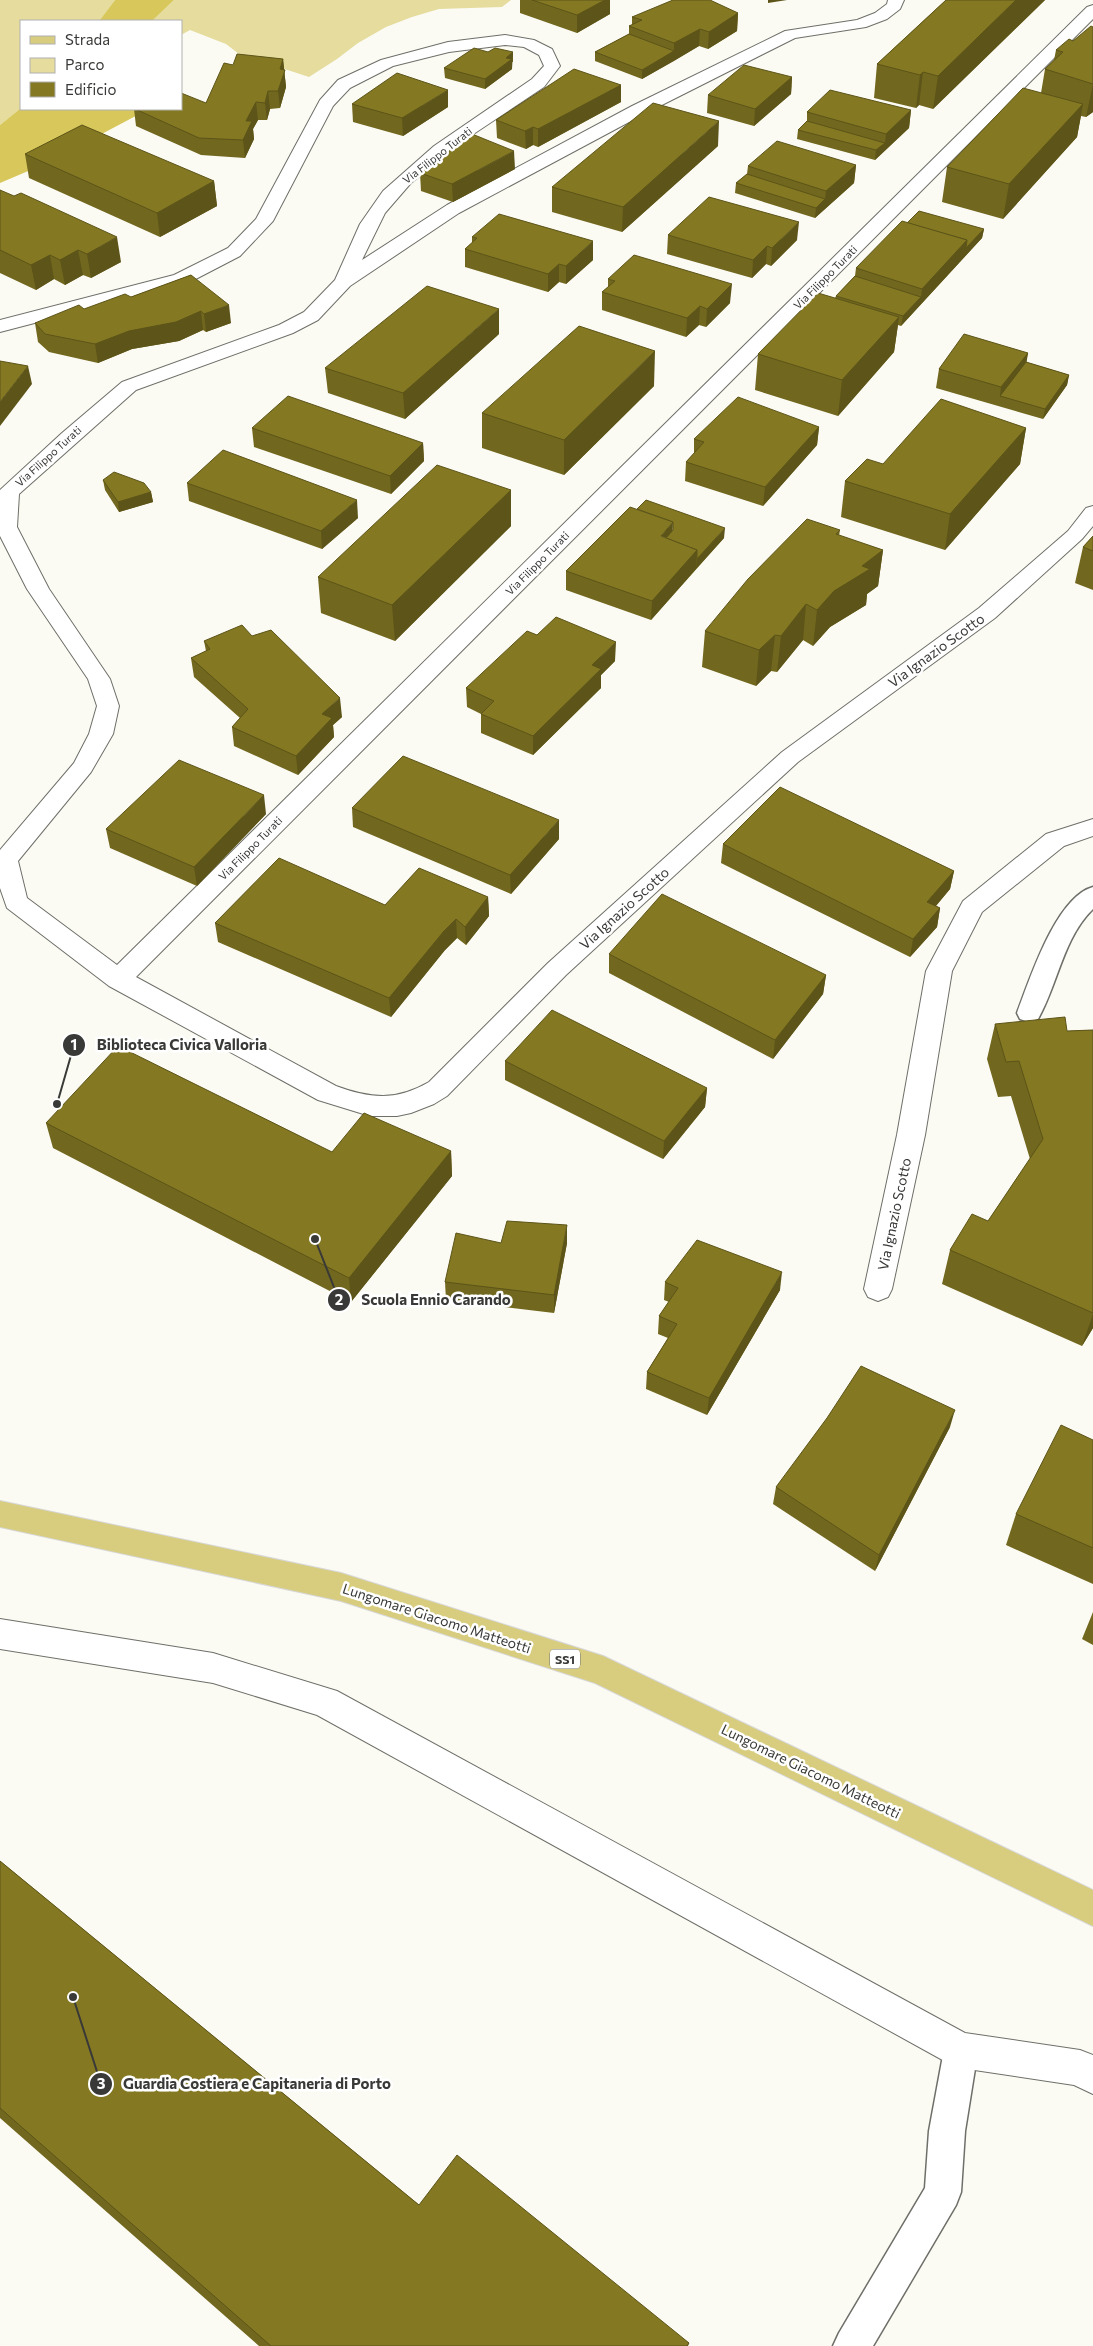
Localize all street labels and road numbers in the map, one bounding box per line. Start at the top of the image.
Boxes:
street label: Via Filippo Turati [400,124,474,186]
street label: Via Filippo Turati [791,242,860,311]
street label: Via Filippo Turati [12,423,84,489]
street label: Via Filippo Turati [503,528,572,597]
street label: Via Ignazio Scotto [885,609,987,691]
street label: Via Filippo Turati [216,813,285,882]
street label: Via Ignazio Scotto [576,863,672,953]
street label: Via Ignazio Scotto [874,1156,914,1272]
street label: Lungomare Giacomo Matteotti [341,1579,533,1657]
road number: SS1 [550,1650,580,1668]
street label: Lungomare Giacomo Matteotti [719,1720,903,1822]

